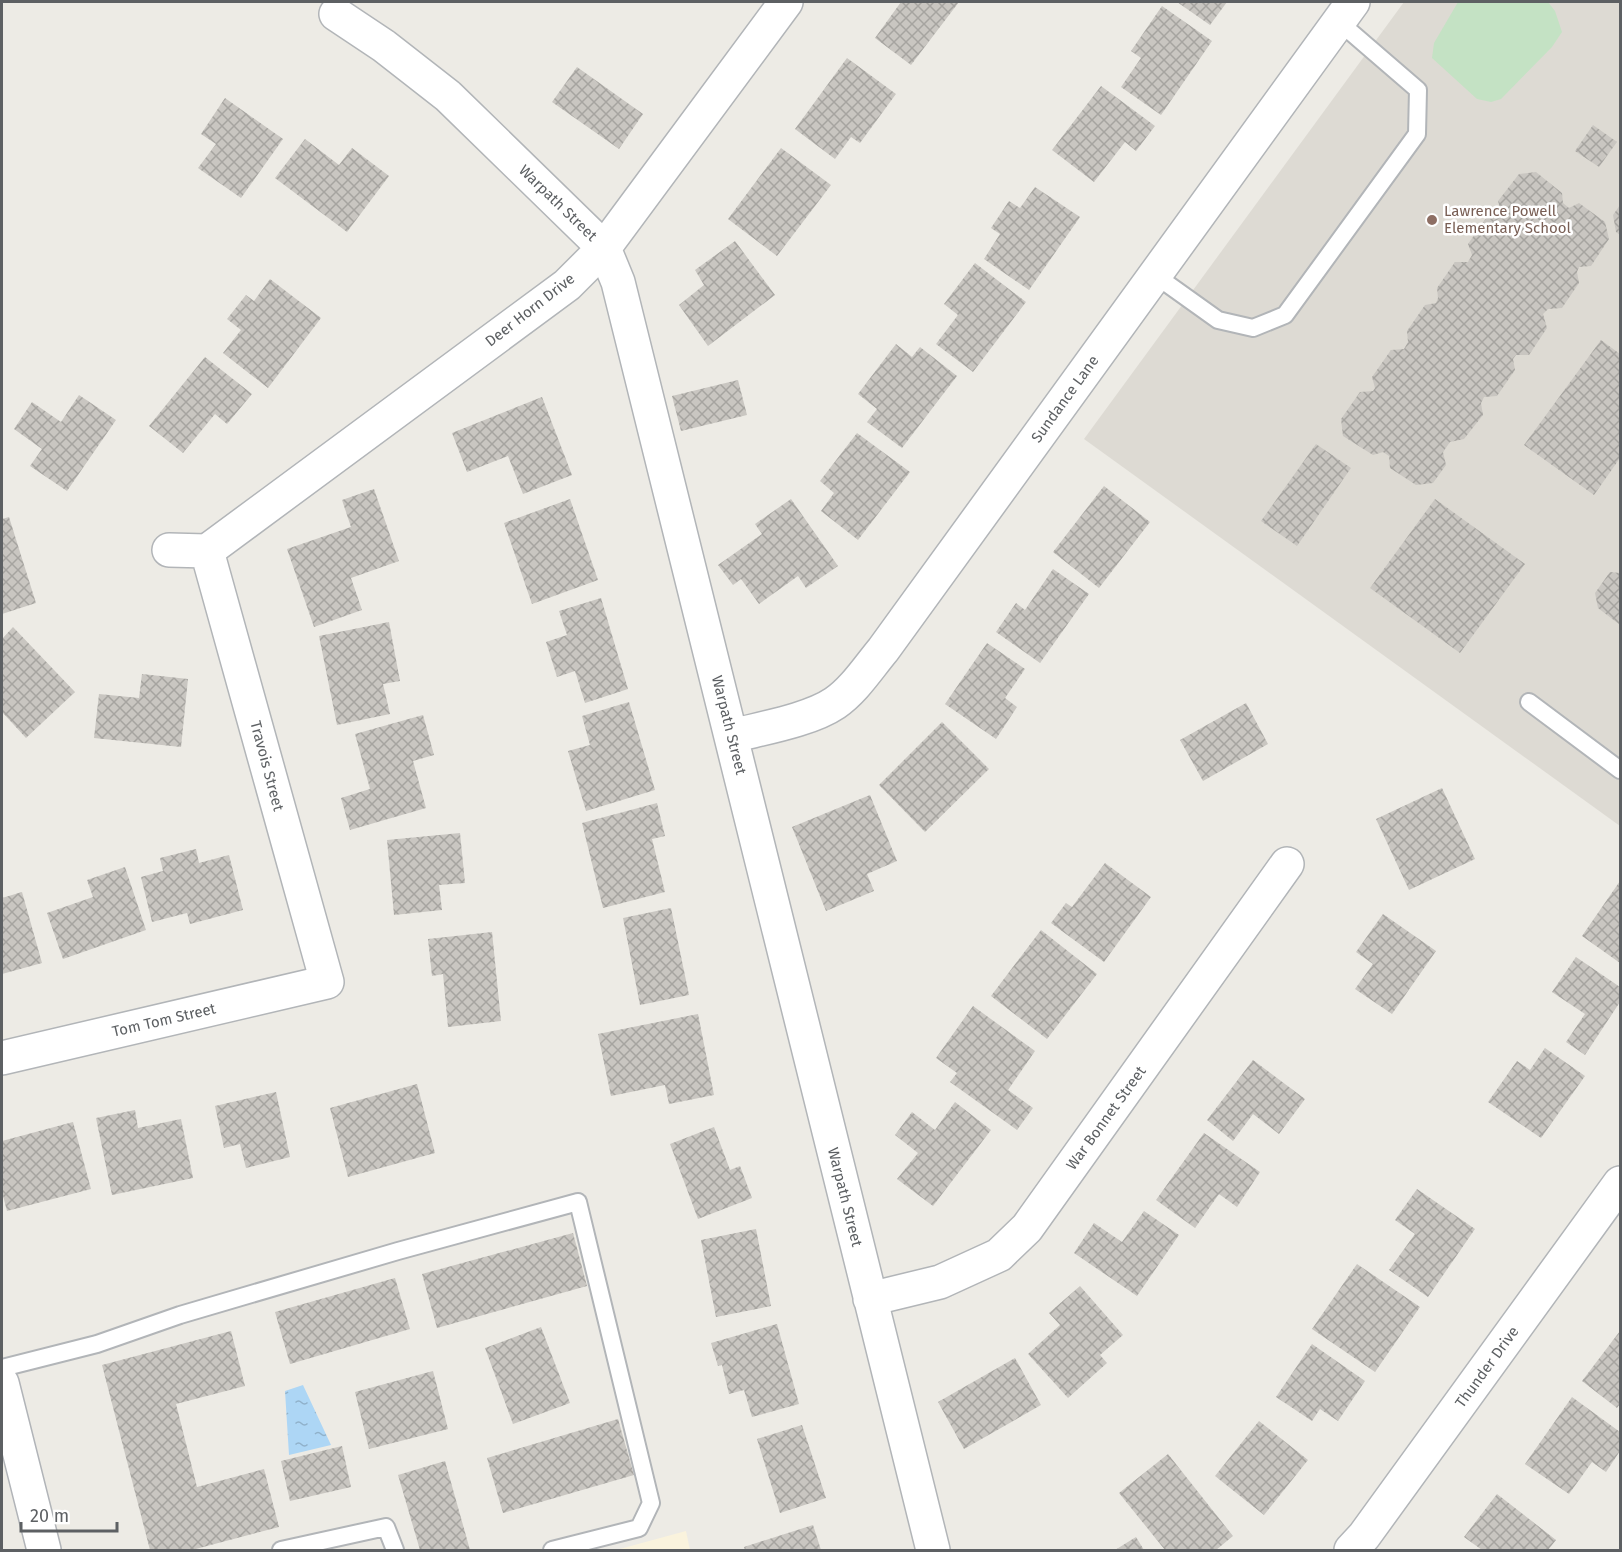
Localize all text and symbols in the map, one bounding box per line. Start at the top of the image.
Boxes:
street label: Warpath Street [515,161,601,245]
place label: Lawrence Powell Elementary School [1444,202,1572,237]
marker: Lawrence Powell Elementary School [1425,213,1439,227]
street label: Deer Horn Drive [482,270,578,350]
street label: Sundance Lane [1027,352,1103,446]
street label: Warpath Street [708,673,750,777]
street label: Travois Street [246,719,288,814]
street label: Tom Tom Street [110,999,218,1041]
street label: War Bonnet Street [1062,1062,1150,1173]
street label: Warpath Street [824,1145,866,1249]
street label: Thunder Drive [1451,1323,1523,1411]
scale bar [21,1495,117,1533]
text: 20 m [30,1505,69,1527]

